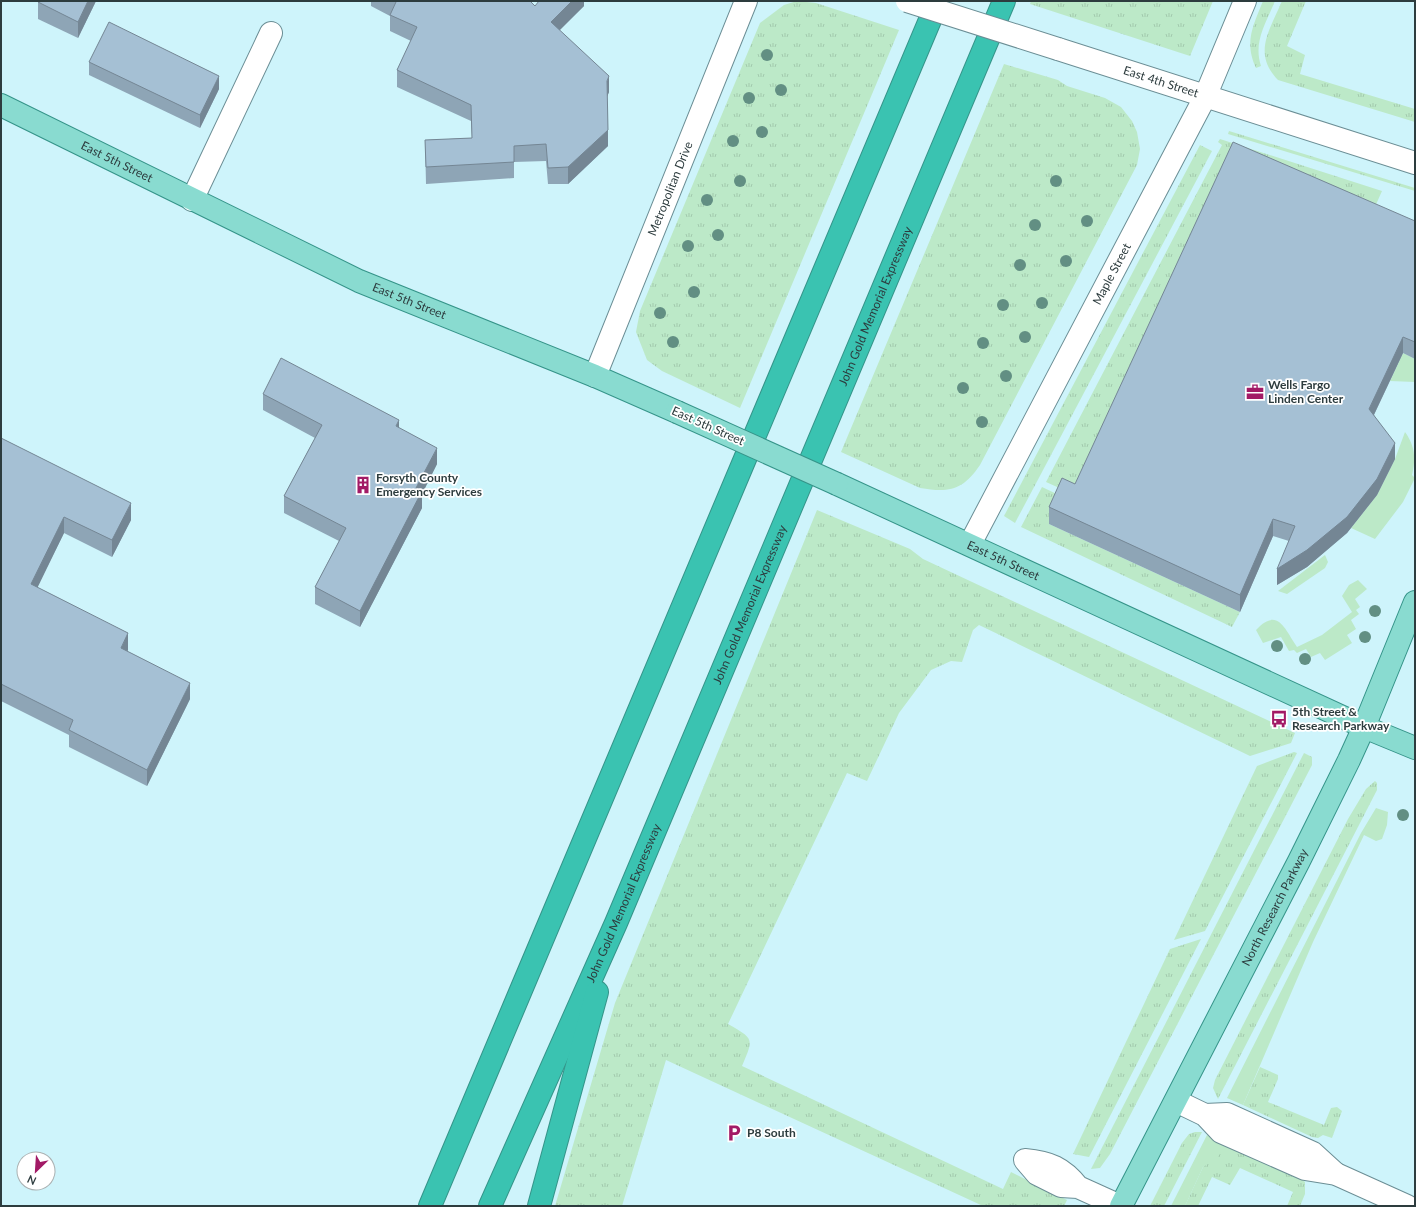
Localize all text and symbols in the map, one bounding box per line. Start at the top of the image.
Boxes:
street label: East 4th Street [1122,62,1201,101]
street label: East 5th Street [79,137,156,186]
street label: Metropolitan Drive [644,139,696,238]
street label: John Gold Memorial Expressway [835,223,916,388]
street label: Maple Street [1089,240,1134,307]
street label: East 5th Street [370,279,449,323]
place label: Wells Fargo Linden Center [1268,377,1344,406]
office icon: Wells Fargo Linden Center [1245,382,1265,402]
street label: East 5th Street [670,403,748,449]
place label: Forsyth County Emergency Services [376,470,482,499]
building icon: Forsyth County Emergency Services [353,475,373,495]
street label: John Gold Memorial Expressway [709,522,790,687]
street label: East 5th Street [965,537,1043,584]
place label: 5th Street & Research Parkway [1292,704,1390,733]
bus stop icon: 5th Street & Research Parkway [1269,709,1289,729]
street label: John Gold Memorial Expressway [582,821,664,985]
street label: North Research Parkway [1238,845,1311,968]
parking icon: P8 South [724,1123,744,1143]
place label: P8 South [747,1125,796,1140]
north arrow [16,1151,56,1191]
text: N [25,1173,38,1188]

